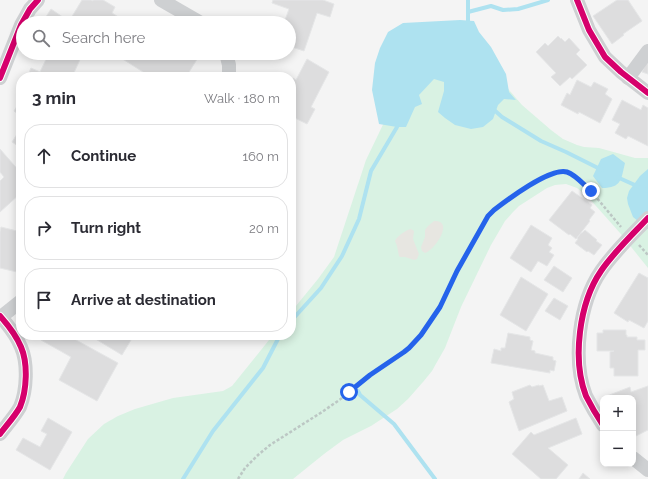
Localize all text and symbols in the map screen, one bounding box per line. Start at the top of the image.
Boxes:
search box [16,16,296,60]
icon: search [30,27,52,49]
text: Search here [62,29,145,47]
text: 3 min [32,88,76,108]
text: Walk · 180 m [204,91,280,106]
icon: ahead [33,145,55,167]
text: Continue [71,147,136,165]
text: 160 m [242,149,279,164]
route end [582,182,600,200]
icon: right [33,217,55,239]
text: Turn right [71,219,141,237]
text: 20 m [249,221,279,236]
icon: arrive [33,289,55,311]
text: Arrive at destination [71,291,216,309]
route start [340,383,358,401]
map controls [600,395,636,467]
button: + [600,395,636,431]
button: − [600,431,636,467]

